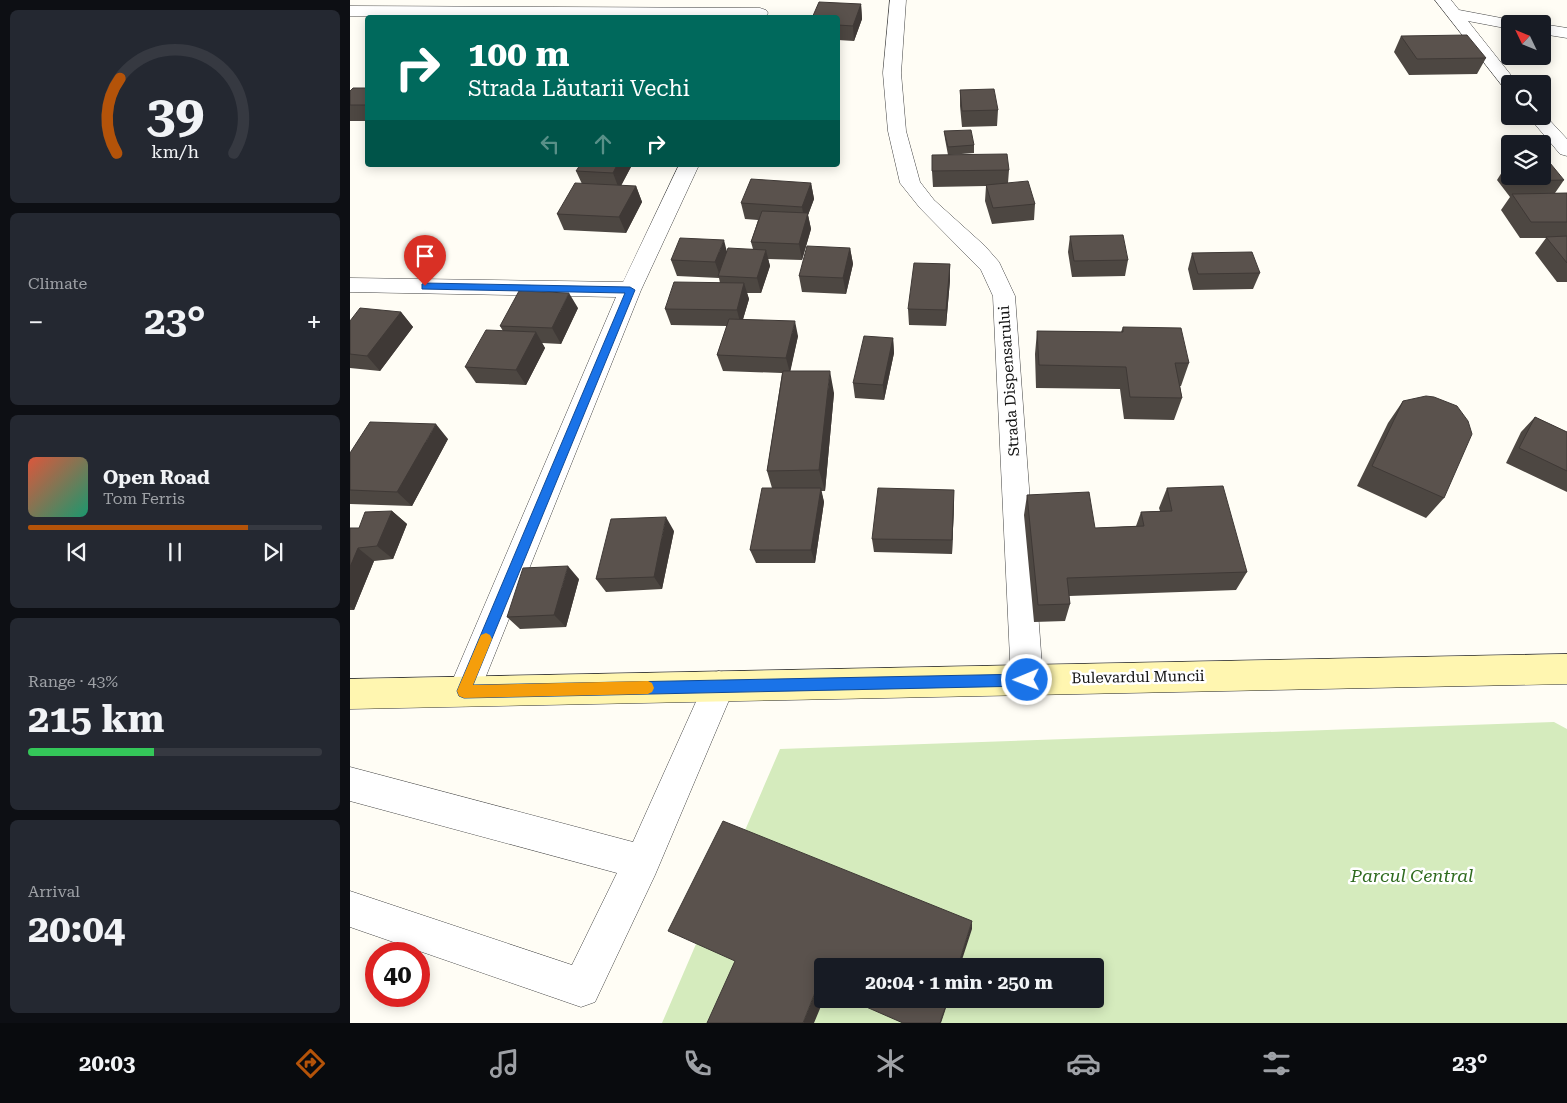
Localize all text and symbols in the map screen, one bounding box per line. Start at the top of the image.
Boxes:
north arrow [1501,15,1551,65]
map controls [1501,15,1551,185]
text: 100 m [468,34,569,75]
icon: right [385,35,450,100]
button: search [1501,75,1551,125]
text: Strada Lăutarii Vechi [468,76,690,101]
text: 39 [146,84,204,145]
icon: left [536,130,564,158]
icon: ahead [589,130,617,158]
icon: right [642,130,670,158]
button: layers [1501,135,1551,185]
text: km/h [151,141,199,162]
pin [404,235,446,286]
icon: arrive [411,242,439,270]
text: Climate [28,274,87,293]
text: 23° [144,299,206,343]
street label: Strada Dispensarului [995,305,1023,457]
text: − [28,306,44,339]
text: + [306,306,322,339]
text: Open Road [103,466,210,489]
text: Tom Ferris [103,489,185,508]
icon: previous [63,538,91,566]
icon: pause [161,538,189,566]
icon: next [259,538,287,566]
position arrow [1000,653,1052,705]
street label: Bulevardul Muncii [1071,667,1205,687]
text: Range · 43% [28,672,118,691]
text: 215 km [28,697,164,741]
park label: Parcul Central [1350,865,1473,886]
text: Arrival [28,882,80,901]
text: 20:04 [28,907,125,951]
speed limit sign: 40 [365,942,430,1007]
text: 20:04 · 1 min · 250 m [865,971,1053,994]
icon: directions [293,1046,328,1081]
icon: music [487,1046,522,1081]
icon: phone [680,1046,715,1081]
icon: climate [873,1046,908,1081]
icon: car [1066,1046,1101,1081]
icon: filters [1259,1046,1294,1081]
text: 20:03 [79,1051,135,1076]
text: 23° [1452,1051,1488,1076]

